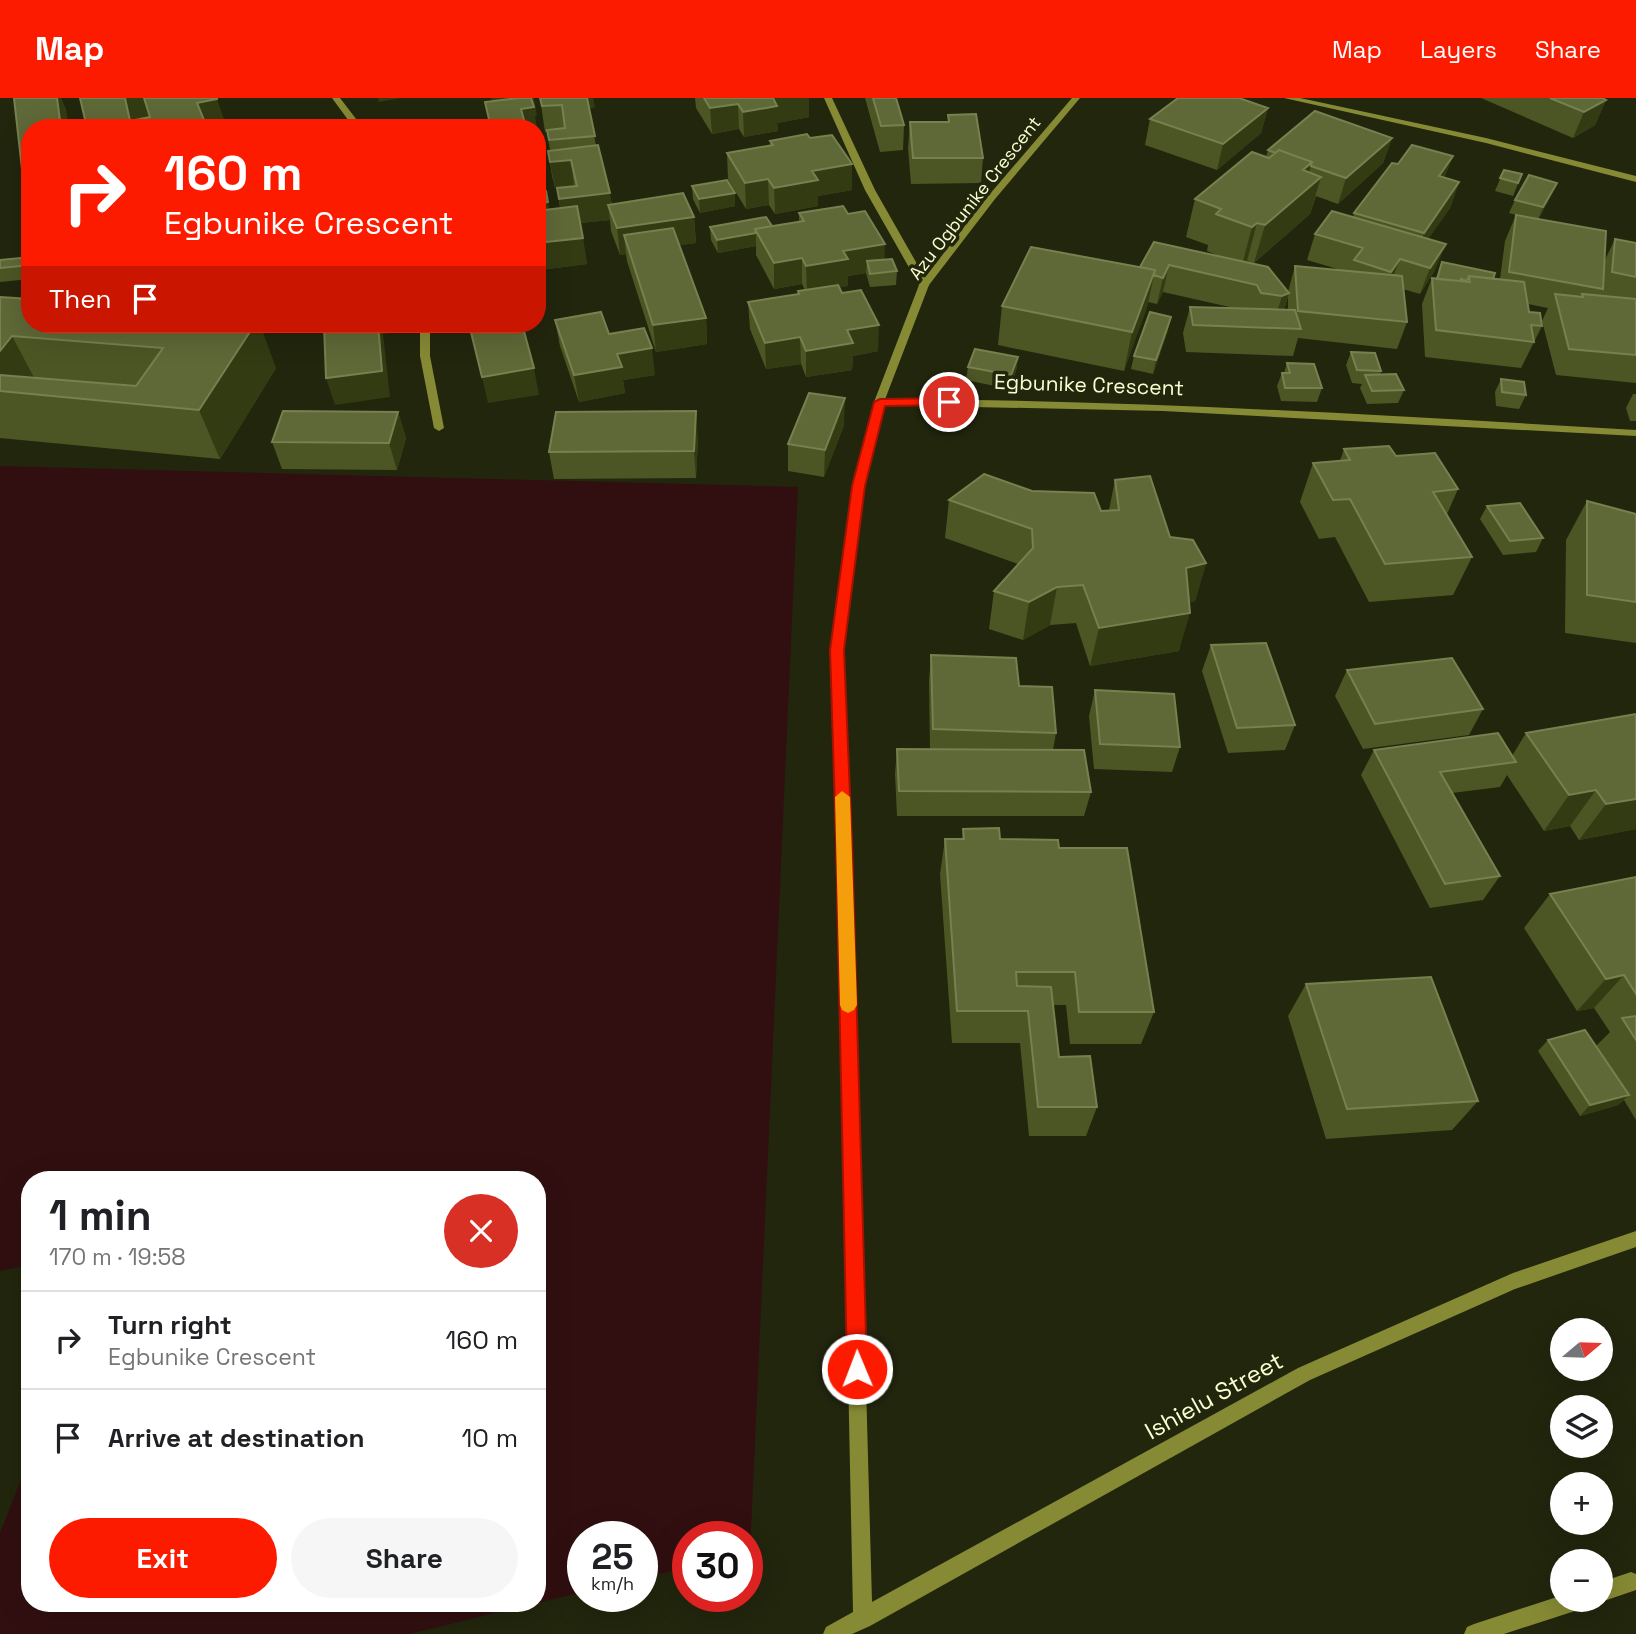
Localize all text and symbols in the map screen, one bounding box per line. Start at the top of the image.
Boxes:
text: Map [35,28,104,70]
text: Map [1332,34,1382,65]
text: Layers [1420,34,1497,65]
text: Share [1535,34,1601,65]
street label: Azu Ogbunike Crescent [904,111,1046,284]
text: 160 m [164,142,302,204]
icon: right [49,147,140,238]
text: Egbunike Crescent [164,203,454,243]
icon: arrive [126,280,164,318]
text: Then [49,282,112,316]
street label: Egbunike Crescent [994,368,1184,401]
pin [919,372,979,432]
icon: arrive [930,383,968,421]
text: 1 min [49,1189,152,1242]
button: close [444,1194,518,1268]
text: 170 m · 19:58 [49,1242,186,1272]
text: Turn right [108,1308,232,1342]
north arrow [1550,1318,1614,1381]
map controls [1550,1318,1613,1612]
icon: right [49,1321,87,1359]
text: 160 m [446,1323,518,1357]
position arrow [820,1332,894,1406]
text: Egbunike Crescent [108,1342,316,1372]
street label: Ishielu Street [1139,1345,1288,1446]
button: layers [1550,1395,1613,1458]
icon: arrive [49,1419,87,1457]
text: Arrive at destination [108,1421,365,1455]
text: 10 m [461,1421,518,1455]
button: + [1550,1472,1613,1535]
button: Exit [49,1518,277,1598]
button: Share [291,1518,518,1598]
speed limit sign: 30 [672,1521,763,1612]
text: 25 [592,1535,633,1579]
button: − [1550,1549,1613,1612]
text: km/h [591,1572,634,1595]

